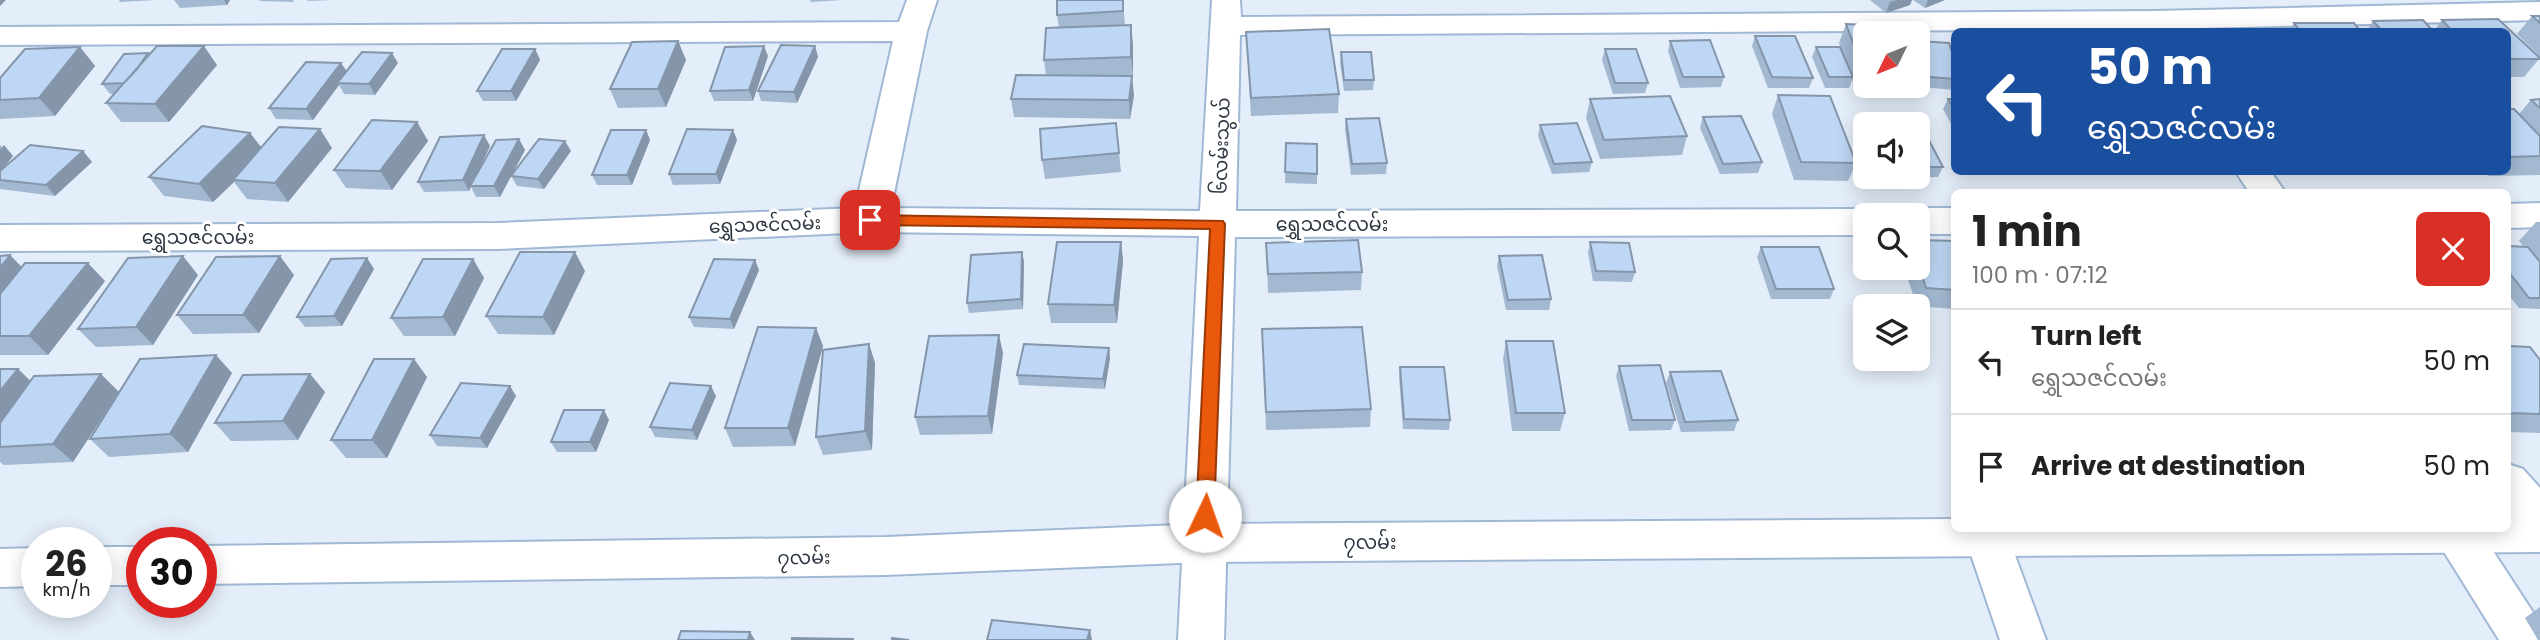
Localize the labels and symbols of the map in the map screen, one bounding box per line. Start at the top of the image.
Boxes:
north arrow [1853,21,1930,98]
street label: ၆လမ်းသွယ် [1205,97,1239,195]
pin [840,190,900,250]
street label: ရွှေသဇင်လမ်း [708,208,822,242]
street label: ရွှေသဇင်လမ်း [1276,210,1388,240]
street label: ရွှေသဇင်လမ်း [142,223,254,253]
position arrow [1168,479,1242,553]
speed limit sign: 30 [126,527,217,618]
street label: ၇လမ်း [1343,528,1397,558]
street label: ၇လမ်း [777,543,831,573]

